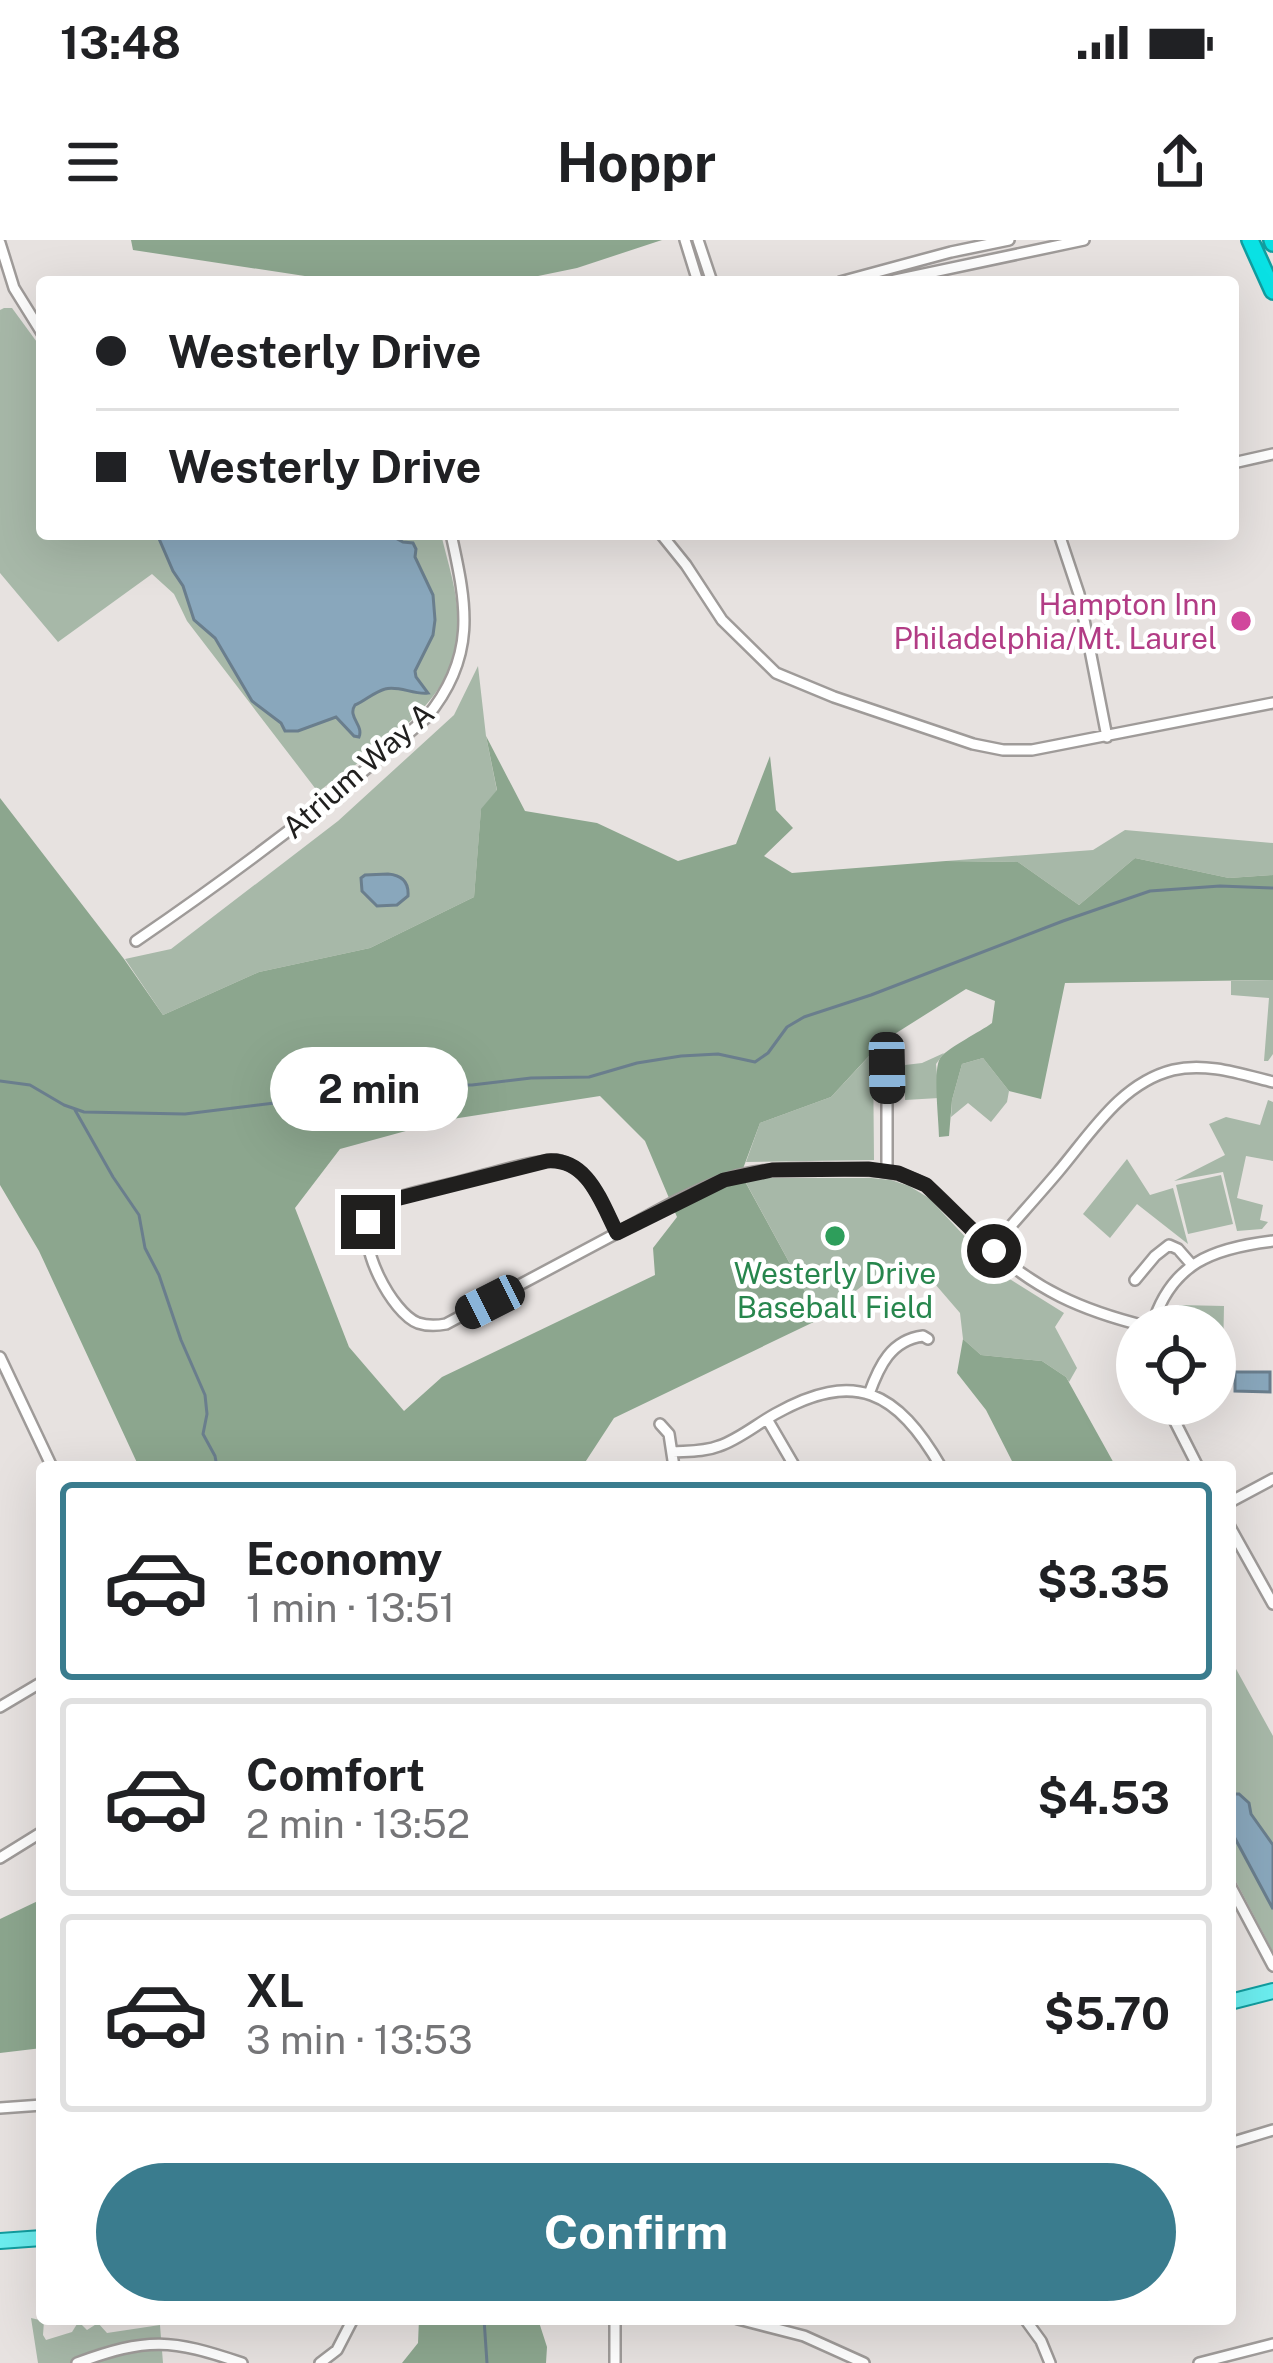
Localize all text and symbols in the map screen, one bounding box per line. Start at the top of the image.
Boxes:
text: 13:48 [60,16,181,69]
icon: menu [60,129,126,195]
icon: share [1147,129,1213,195]
text: Hoppr [557,131,716,194]
text: Westerly Drive [168,325,481,378]
text: Westerly Drive [168,440,481,493]
place label: Hampton Inn Philadelphia/Mt. Laurel [893,586,1217,656]
marker: Hampton Inn Philadelphia/Mt. Laurel [1228,608,1254,634]
street label: Atrium Way A [275,695,441,845]
car [868,1032,906,1104]
callout: 2 min [269,1048,467,1132]
text: 2 min [318,1066,420,1112]
route end [341,1195,395,1249]
marker: Westerly Drive Baseball Field [822,1223,848,1249]
route start [967,1224,1021,1278]
place label: Westerly Drive Baseball Field [734,1255,936,1325]
car [450,1270,530,1334]
map controls [1116,1305,1236,1425]
button: locate [1116,1305,1236,1425]
icon: car [102,1527,210,1635]
text: Economy [246,1532,442,1585]
text: $3.35 [1037,1555,1170,1608]
text: 1 min · 13:51 [246,1585,455,1631]
icon: car [102,1743,210,1851]
text: Comfort [246,1748,425,1801]
text: $4.53 [1037,1771,1170,1824]
text: 2 min · 13:52 [246,1801,470,1847]
icon: car [102,1959,210,2067]
text: XL [246,1964,304,2017]
text: $5.70 [1044,1987,1170,2040]
text: 3 min · 13:53 [246,2017,473,2063]
button: Confirm [96,2163,1176,2301]

